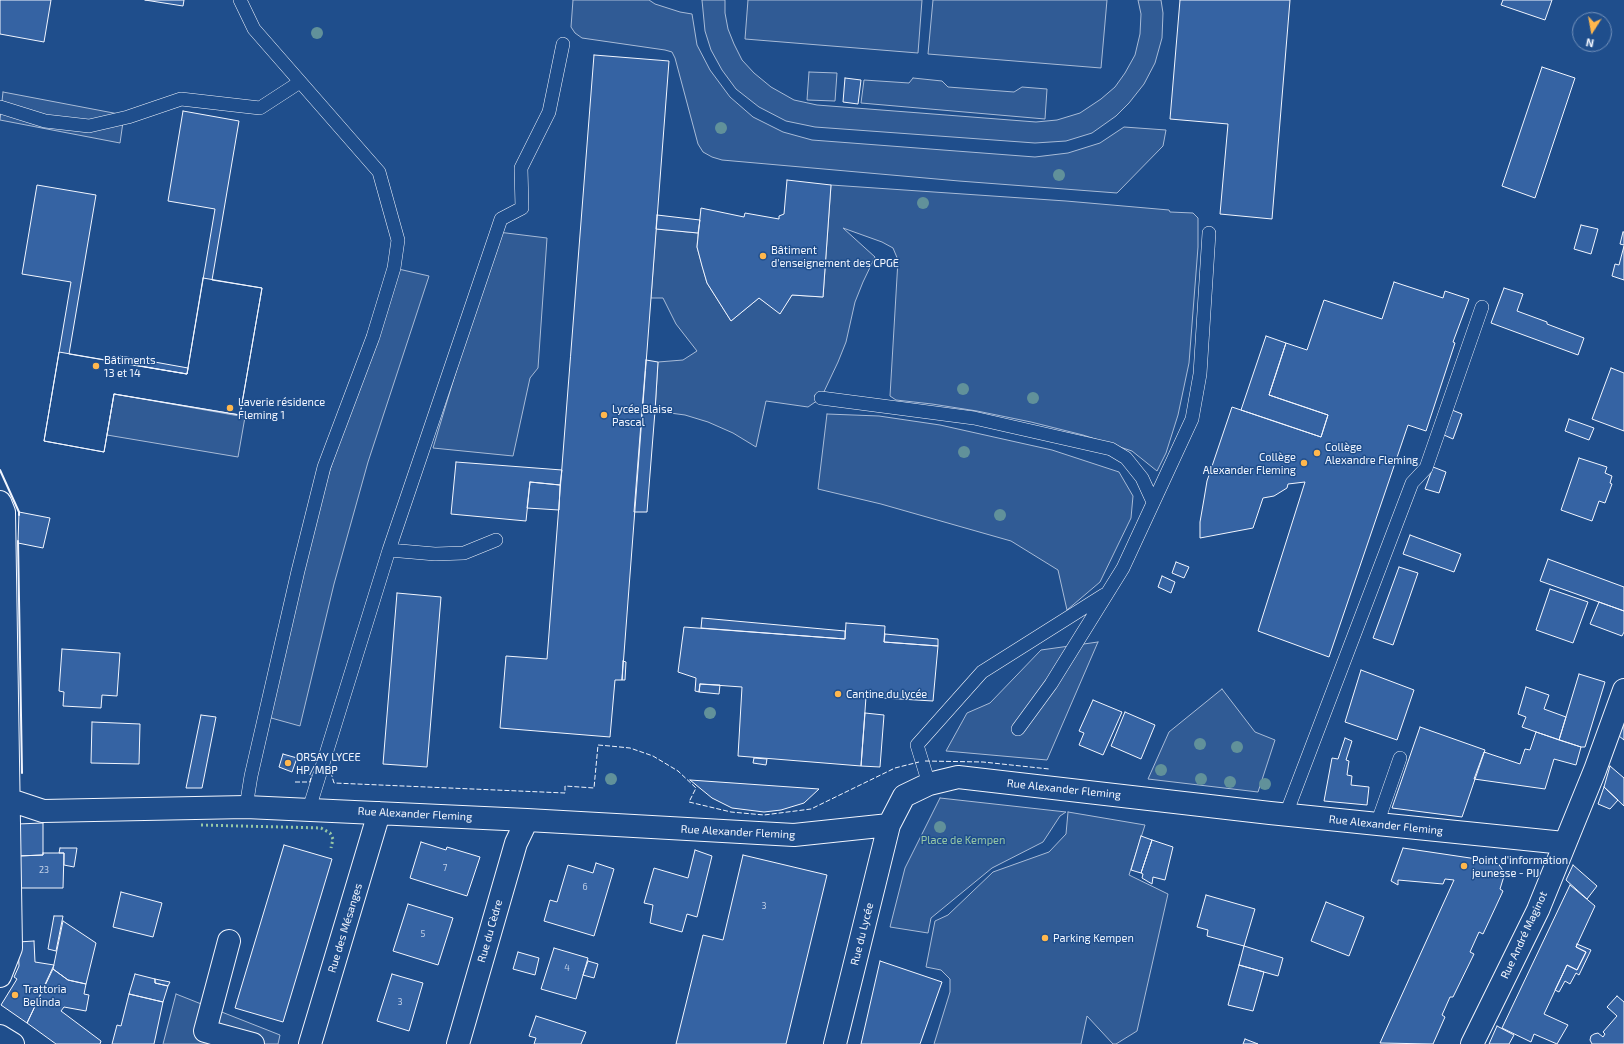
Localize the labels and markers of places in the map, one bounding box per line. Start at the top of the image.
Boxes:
place label: Bâtiment d'enseignement des CPGE [771,243,899,269]
marker: Bâtiment d'enseignement des CPGE [758,251,768,261]
place label: Bâtiments 13 et 14 [104,353,155,379]
marker: Bâtiments 13 et 14 [91,361,101,371]
place label: Laverie résidence Fleming 1 [238,395,325,421]
place label: Lycée Blaise Pascal [612,402,673,428]
marker: Laverie résidence Fleming 1 [225,403,235,413]
marker: Lycée Blaise Pascal [599,410,609,420]
place label: Collège Alexandre Fleming [1325,440,1418,466]
marker: Collège Alexandre Fleming [1312,448,1322,458]
place label: Collège Alexander Fleming [1203,450,1296,476]
marker: Collège Alexander Fleming [1299,458,1309,468]
place label: Cantine du lycée [846,687,927,701]
marker: Cantine du lycée [833,689,843,699]
place label: ORSAY LYCEE HP/MBP [296,750,361,776]
marker: ORSAY LYCEE HP/MBP [283,758,293,768]
place label: Point d'information jeunesse - PIJ [1472,853,1568,879]
marker: Point d'information jeunesse - PIJ [1459,861,1469,871]
place label: Parking Kempen [1053,931,1134,945]
marker: Parking Kempen [1040,933,1050,943]
place label: Trattoria Belinda [23,982,67,1008]
marker: Trattoria Belinda [10,990,20,1000]

